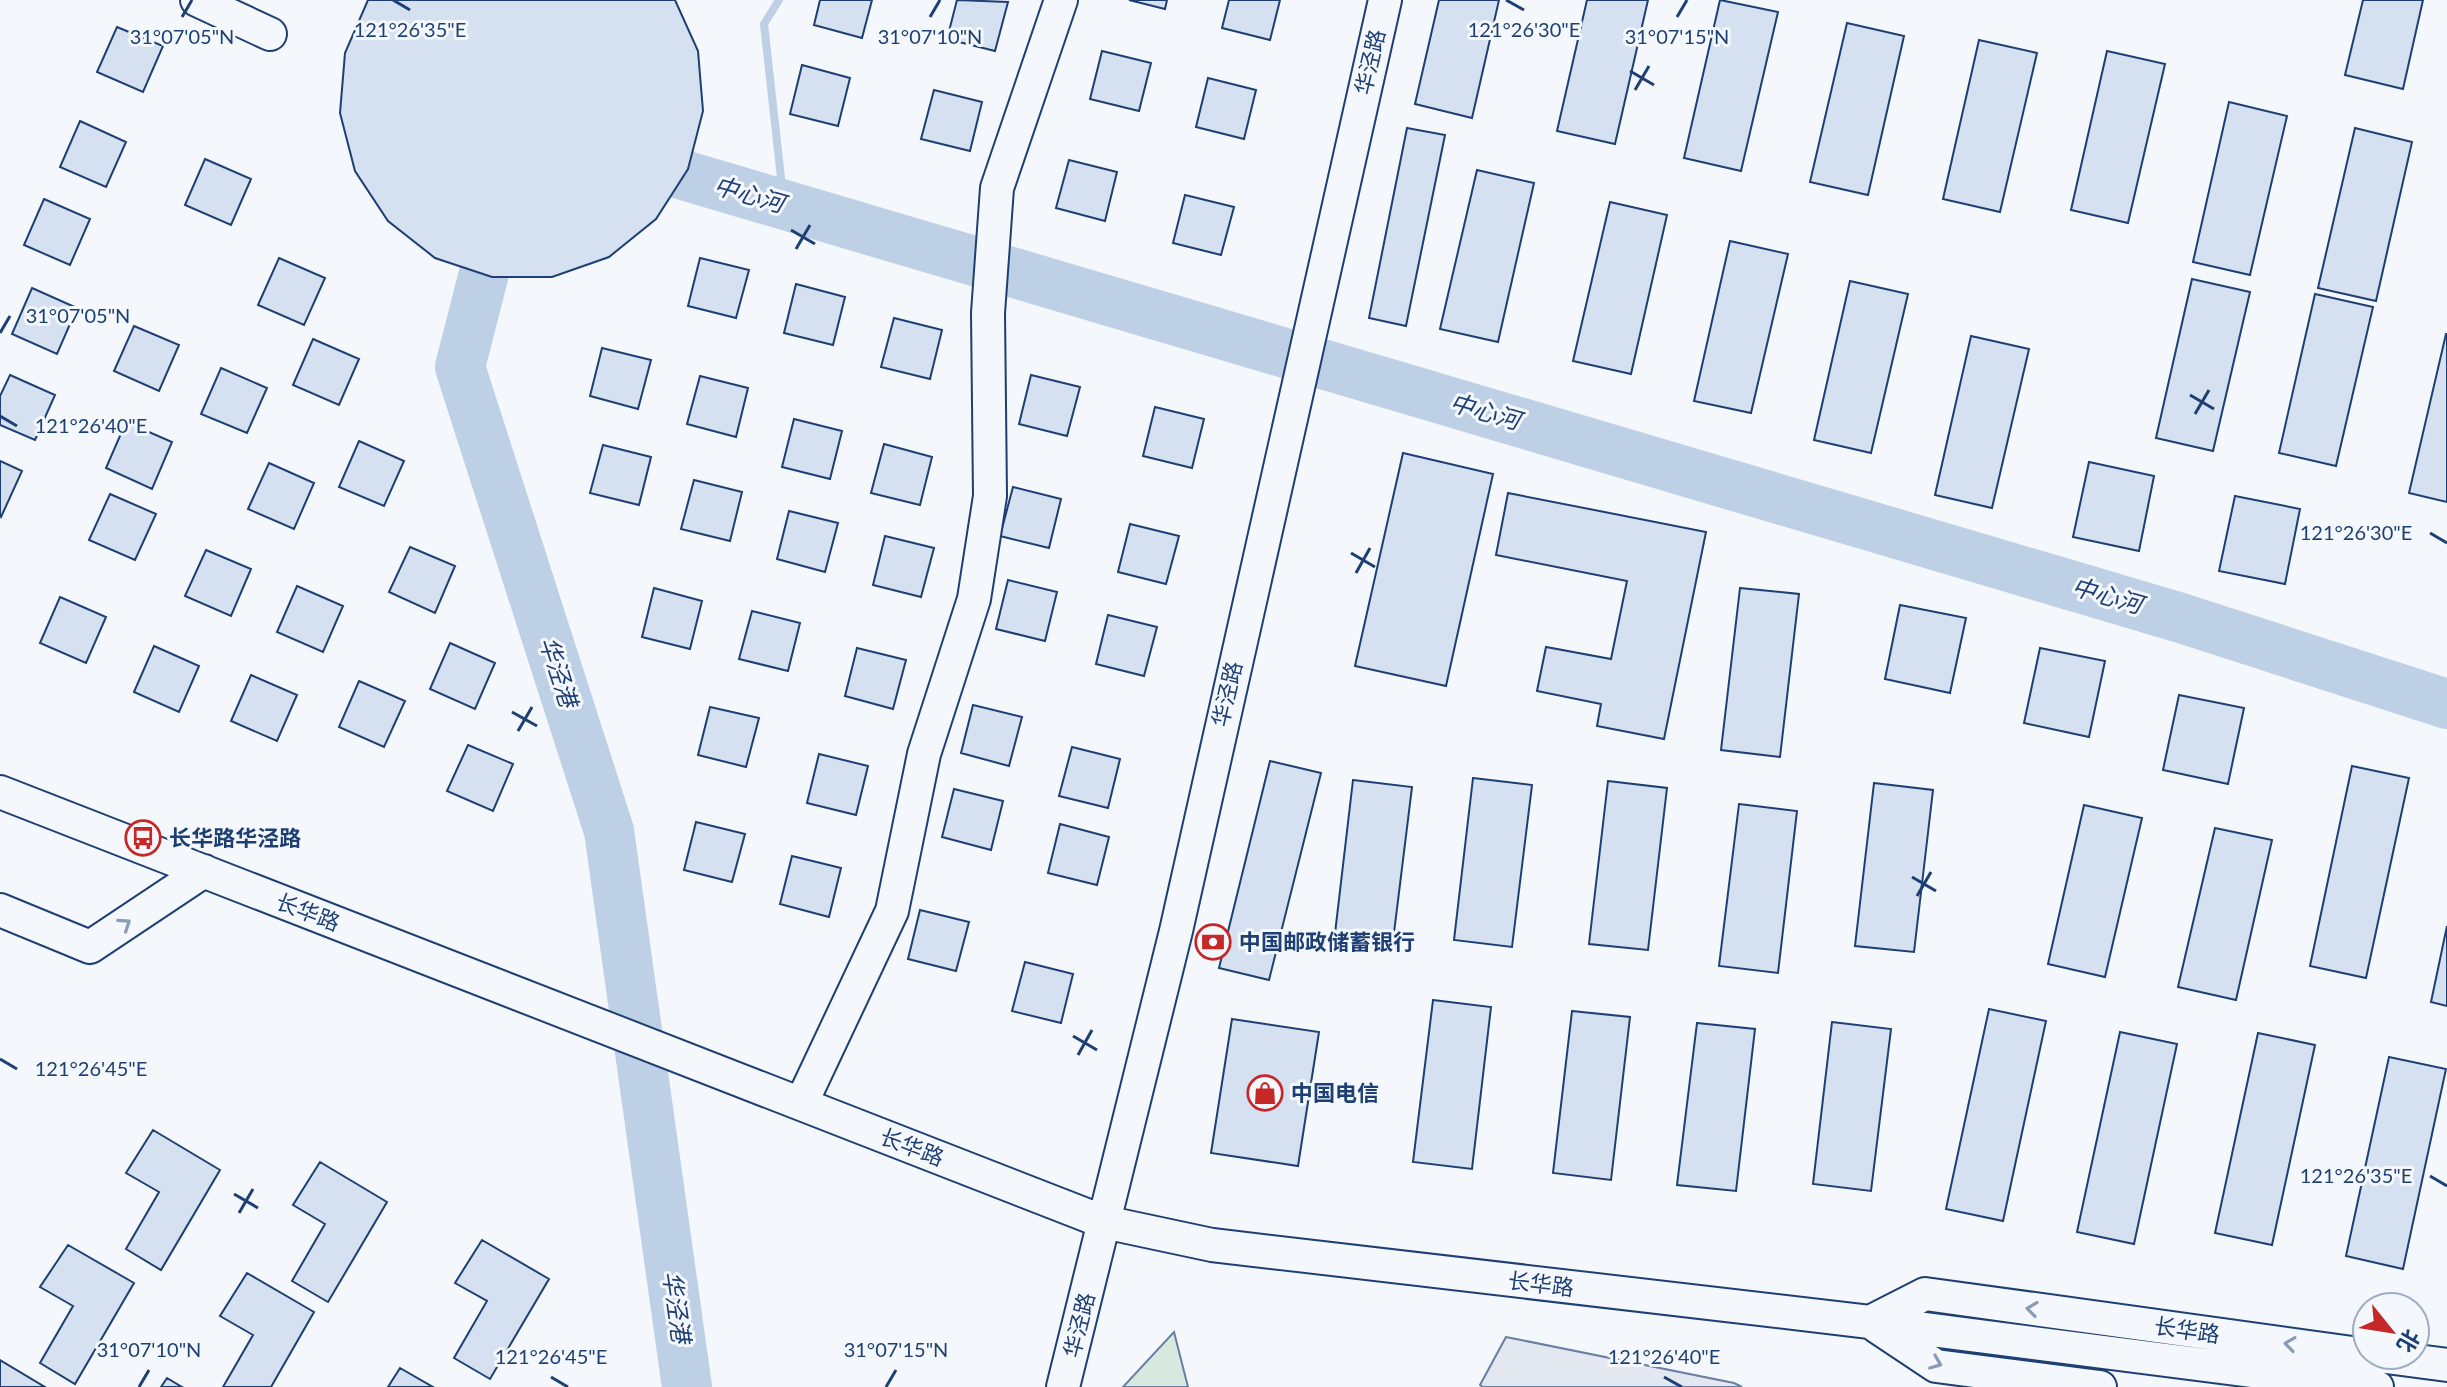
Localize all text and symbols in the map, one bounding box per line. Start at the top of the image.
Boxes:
text: 121°26'35"E [354,17,466,41]
text: 121°26'30"E [1468,17,1580,41]
text: 31°07'05"N [130,24,234,48]
text: 31°07'10"N [878,24,982,48]
text: 31°07'15"N [1625,24,1729,48]
street label: 华泾路 [1349,27,1390,97]
water label: 中心河 [711,170,792,219]
text: 31°07'05"N [26,303,130,327]
water label: 中心河 [1447,387,1528,436]
text: 121°26'40"E [35,413,147,437]
text: 121°26'30"E [2300,520,2412,544]
water label: 中心河 [2069,571,2150,620]
water label: 华泾港 [535,633,585,713]
street label: 华泾路 [1206,659,1247,729]
bus stop icon: 长华路华泾路 [124,819,162,857]
place label: 长华路华泾路 [169,824,301,851]
street label: 长华路 [273,887,344,936]
one-way arrow [116,919,130,934]
bank icon: 中国邮政储蓄银行 [1194,923,1232,961]
place label: 中国邮政储蓄银行 [1239,928,1415,955]
text: 121°26'45"E [35,1056,147,1080]
shop icon: 中国电信 [1246,1074,1284,1112]
place label: 中国电信 [1291,1079,1379,1106]
street label: 长华路 [877,1122,948,1171]
text: 121°26'35"E [2300,1163,2412,1187]
street label: 长华路 [1507,1266,1575,1301]
water label: 华泾港 [658,1269,697,1347]
street label: 华泾路 [1057,1290,1100,1360]
north arrow [2351,1291,2431,1371]
one-way arrow [2025,1301,2039,1318]
street label: 长华路 [2153,1312,2222,1347]
text: 北 [2392,1325,2426,1358]
one-way arrow [2283,1336,2297,1353]
text: 31°07'10"N [97,1337,201,1361]
text: 31°07'15"N [844,1337,948,1361]
text: 121°26'45"E [495,1344,607,1368]
text: 121°26'40"E [1608,1344,1720,1368]
one-way arrow [1928,1353,1942,1370]

